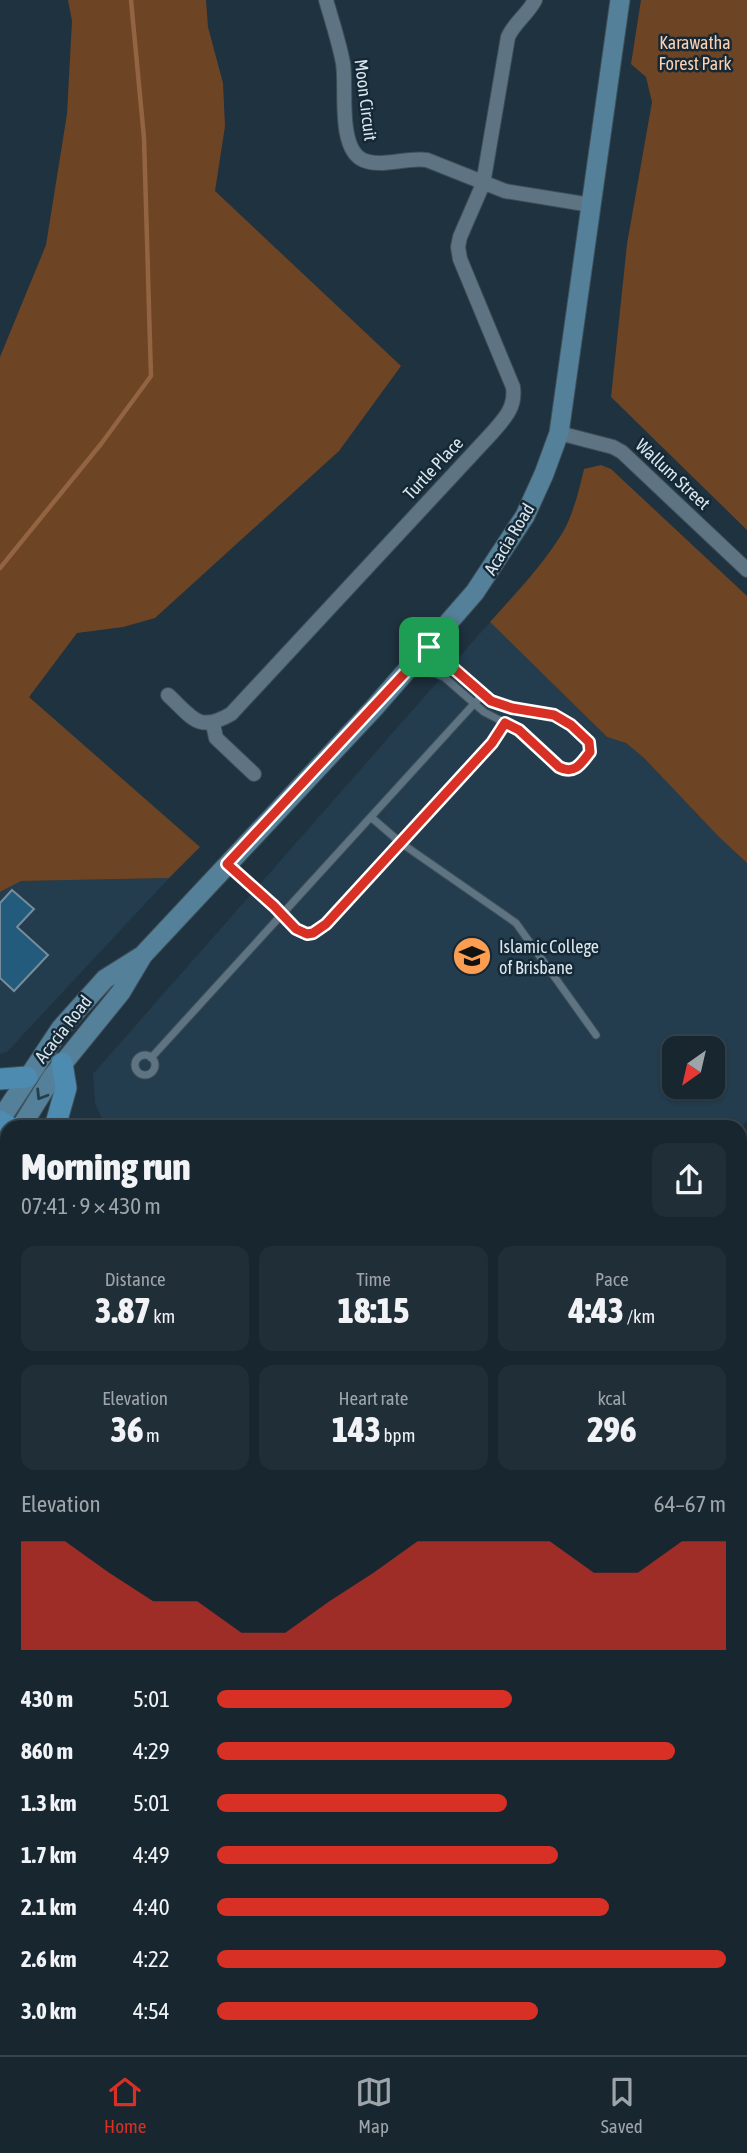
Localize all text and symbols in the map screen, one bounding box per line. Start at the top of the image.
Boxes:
park label: Karawatha Forest Park [659,32,732,74]
street label: Moon Circuit [351,58,381,142]
street label: Turtle Place [399,432,467,504]
street label: Wallum Street [631,434,715,514]
street label: Acacia Road [479,499,539,579]
pin [399,617,459,677]
icon: arrive [410,628,448,666]
school or university icon: Islamic College of Brisbane [451,935,493,977]
place label: Islamic College of Brisbane [499,936,599,978]
street label: Acacia Road [30,991,96,1067]
north arrow [662,1036,724,1099]
map controls [662,1036,725,1099]
one-way arrow [36,1087,49,1100]
button: share [652,1143,726,1217]
text: Morning run [21,1145,191,1188]
text: 07:41 · 9 × 430 m [21,1193,161,1219]
text: Distance [105,1268,166,1290]
text: Time [356,1268,391,1290]
text: Pace [595,1268,629,1290]
text: 3.87 [95,1290,151,1330]
text: 18:15 [337,1290,410,1330]
text: 4:43 [568,1290,624,1330]
text: km [151,1305,175,1327]
text: /km [624,1305,655,1327]
text: Elevation [102,1387,168,1409]
text: Heart rate [339,1387,408,1409]
text: kcal [597,1387,626,1409]
text: 36 [111,1409,143,1449]
text: 143 [332,1409,381,1449]
text: 296 [587,1409,637,1449]
text: m [143,1424,160,1446]
text: bpm [381,1424,415,1446]
text: Elevation [21,1491,101,1517]
text: 64–67 m [654,1491,726,1517]
text: 430 m [21,1686,73,1712]
text: 5:01 [133,1686,170,1712]
text: 860 m [21,1738,73,1764]
text: 4:29 [133,1738,170,1764]
text: 1.3 km [21,1790,77,1816]
text: 5:01 [133,1790,170,1816]
text: 1.7 km [21,1842,77,1868]
text: 4:49 [133,1842,170,1868]
text: 2.1 km [21,1894,77,1920]
text: 4:40 [133,1894,170,1920]
text: 2.6 km [21,1946,77,1972]
text: 4:22 [133,1946,170,1972]
text: 3.0 km [21,1998,77,2024]
text: 4:54 [133,1998,170,2024]
tab: Home [104,2073,146,2137]
tab: Map [355,2073,393,2137]
tab: Saved [601,2073,643,2137]

